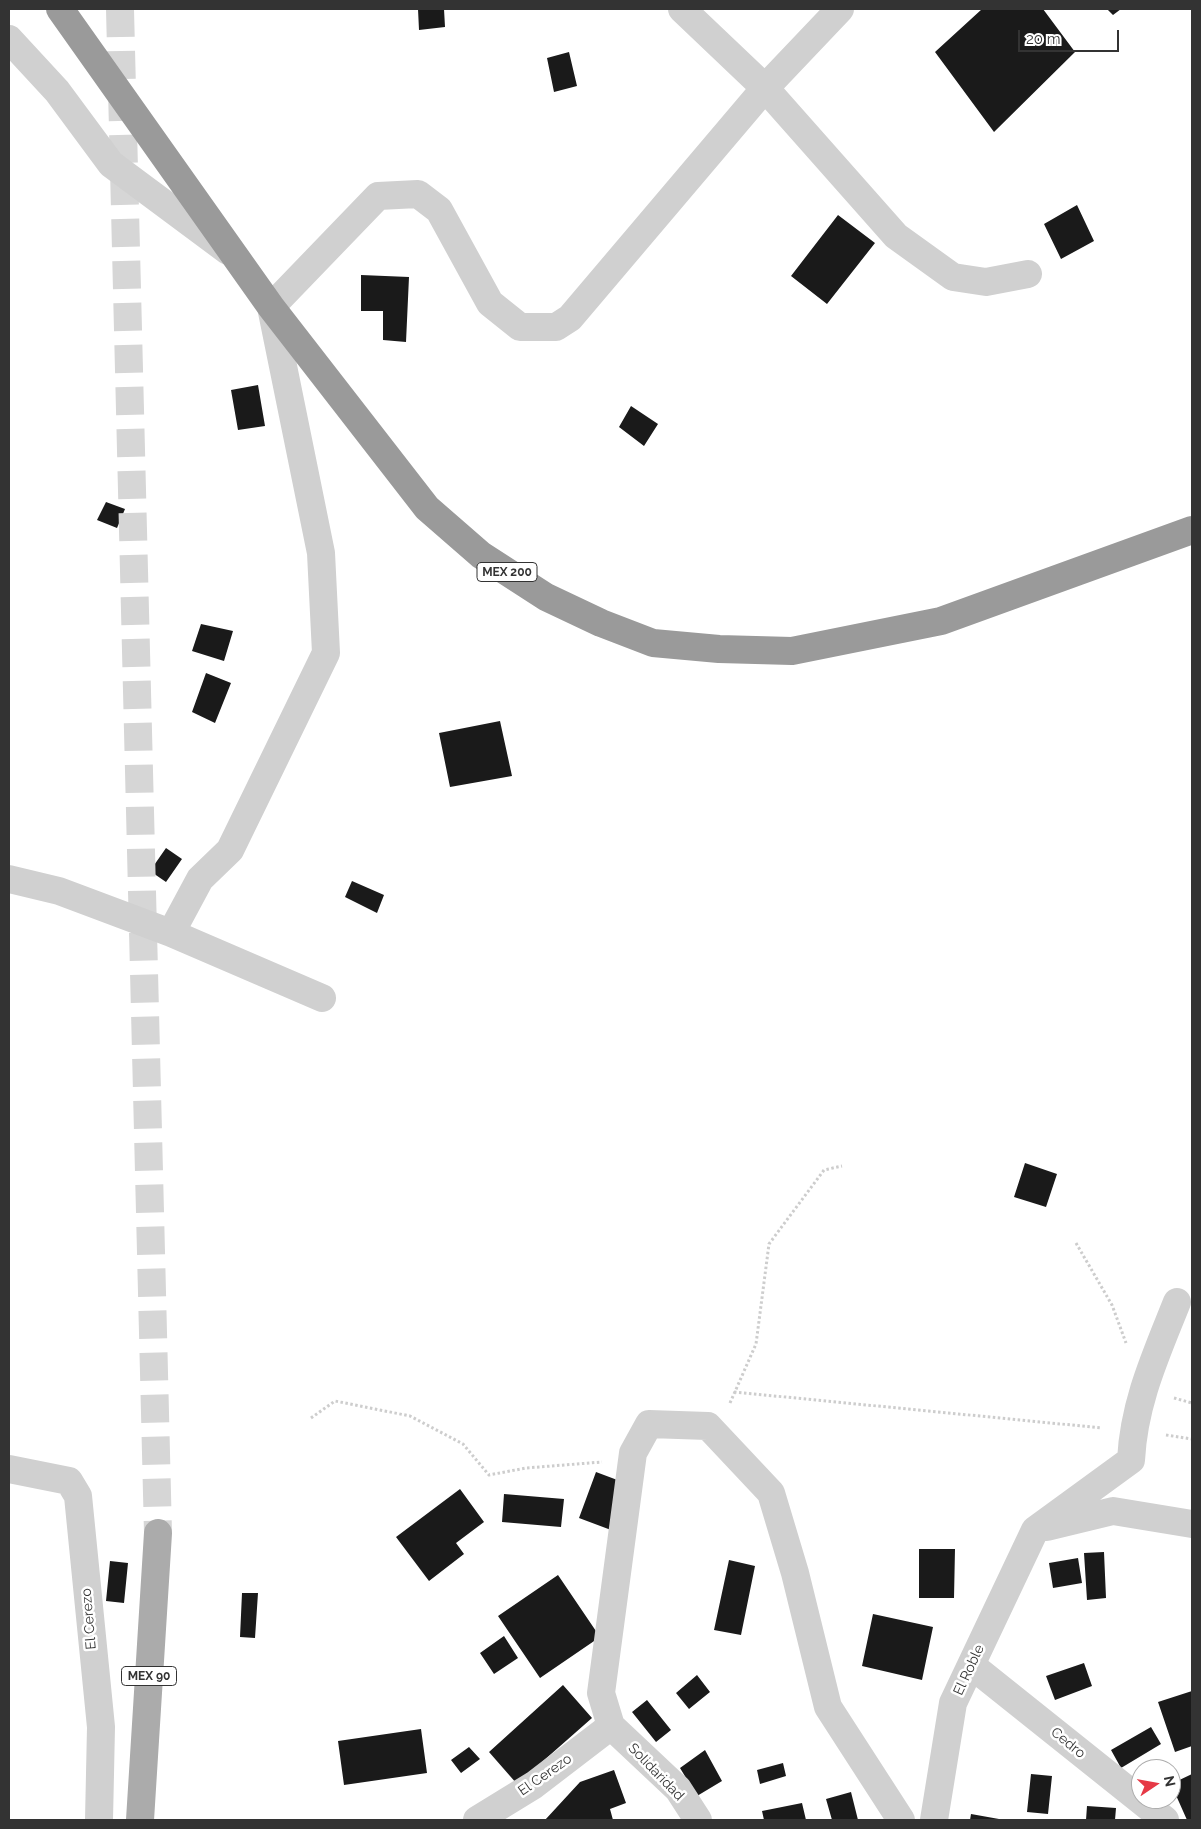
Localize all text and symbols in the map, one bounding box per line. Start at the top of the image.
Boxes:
scale bar [1021,20,1122,52]
text: 20 m [1026,30,1061,48]
road number: MEX 200 [477,562,537,582]
street label: El Cerezo [78,1588,100,1650]
street label: El Roble [950,1642,988,1698]
road number: MEX 90 [122,1666,176,1685]
street label: Cedro [1047,1724,1089,1762]
street label: Solidaridad [625,1740,687,1804]
street label: El Cerezo [515,1750,575,1800]
north arrow [1131,1759,1181,1809]
text: N [1161,1774,1179,1788]

